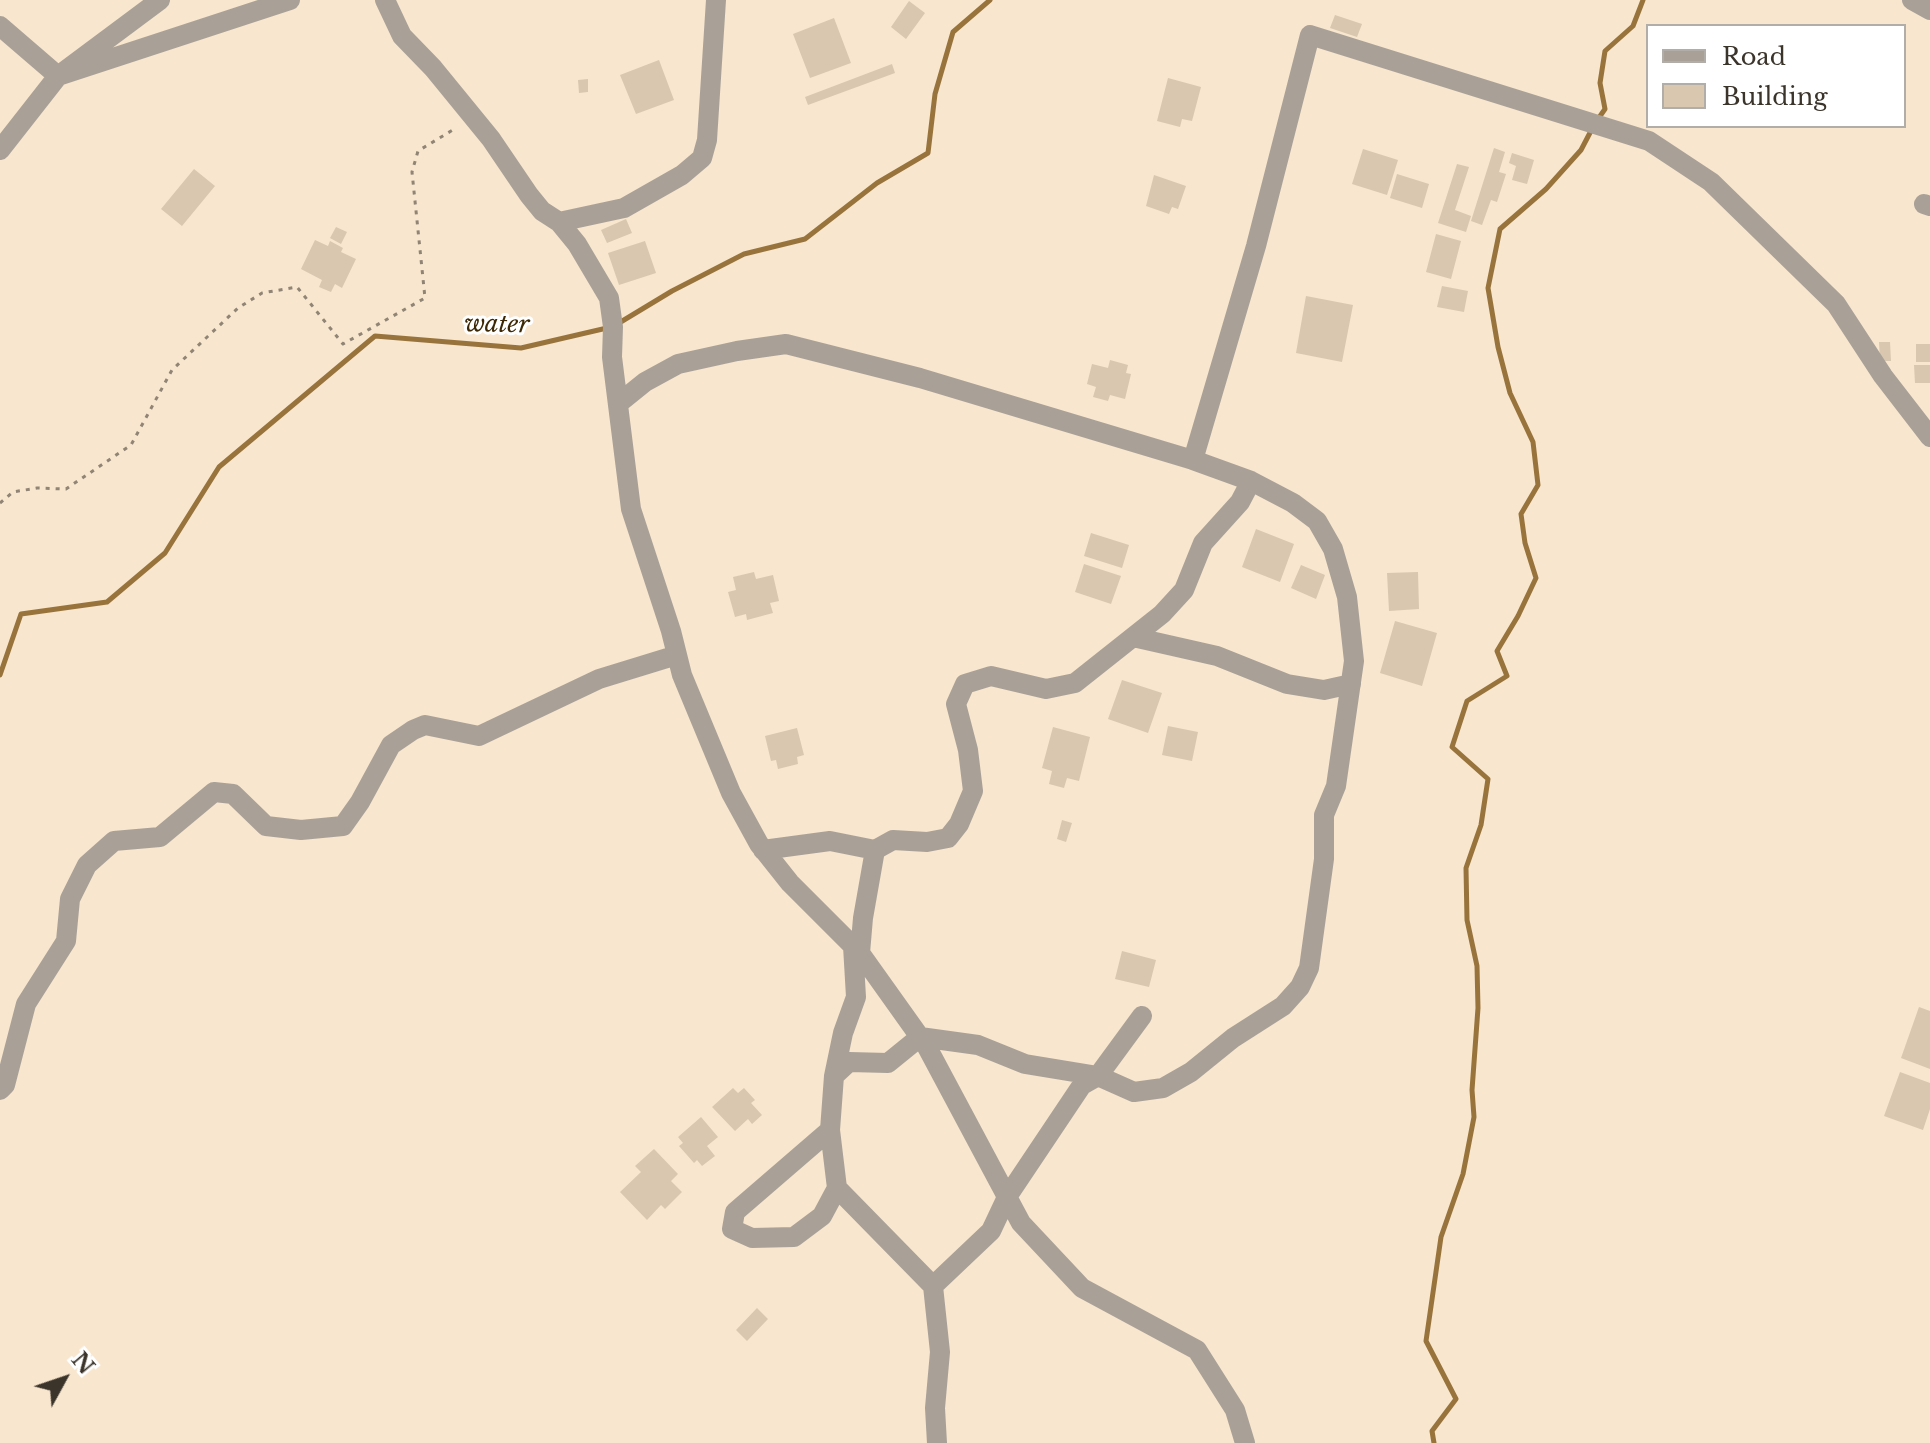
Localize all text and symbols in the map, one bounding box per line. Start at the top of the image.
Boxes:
legend [1646,24,1906,128]
text: Road [1722,42,1786,71]
text: Building [1722,82,1828,111]
water label: water [464,310,530,340]
north arrow [24,1339,104,1419]
text: N [66,1347,100,1380]

